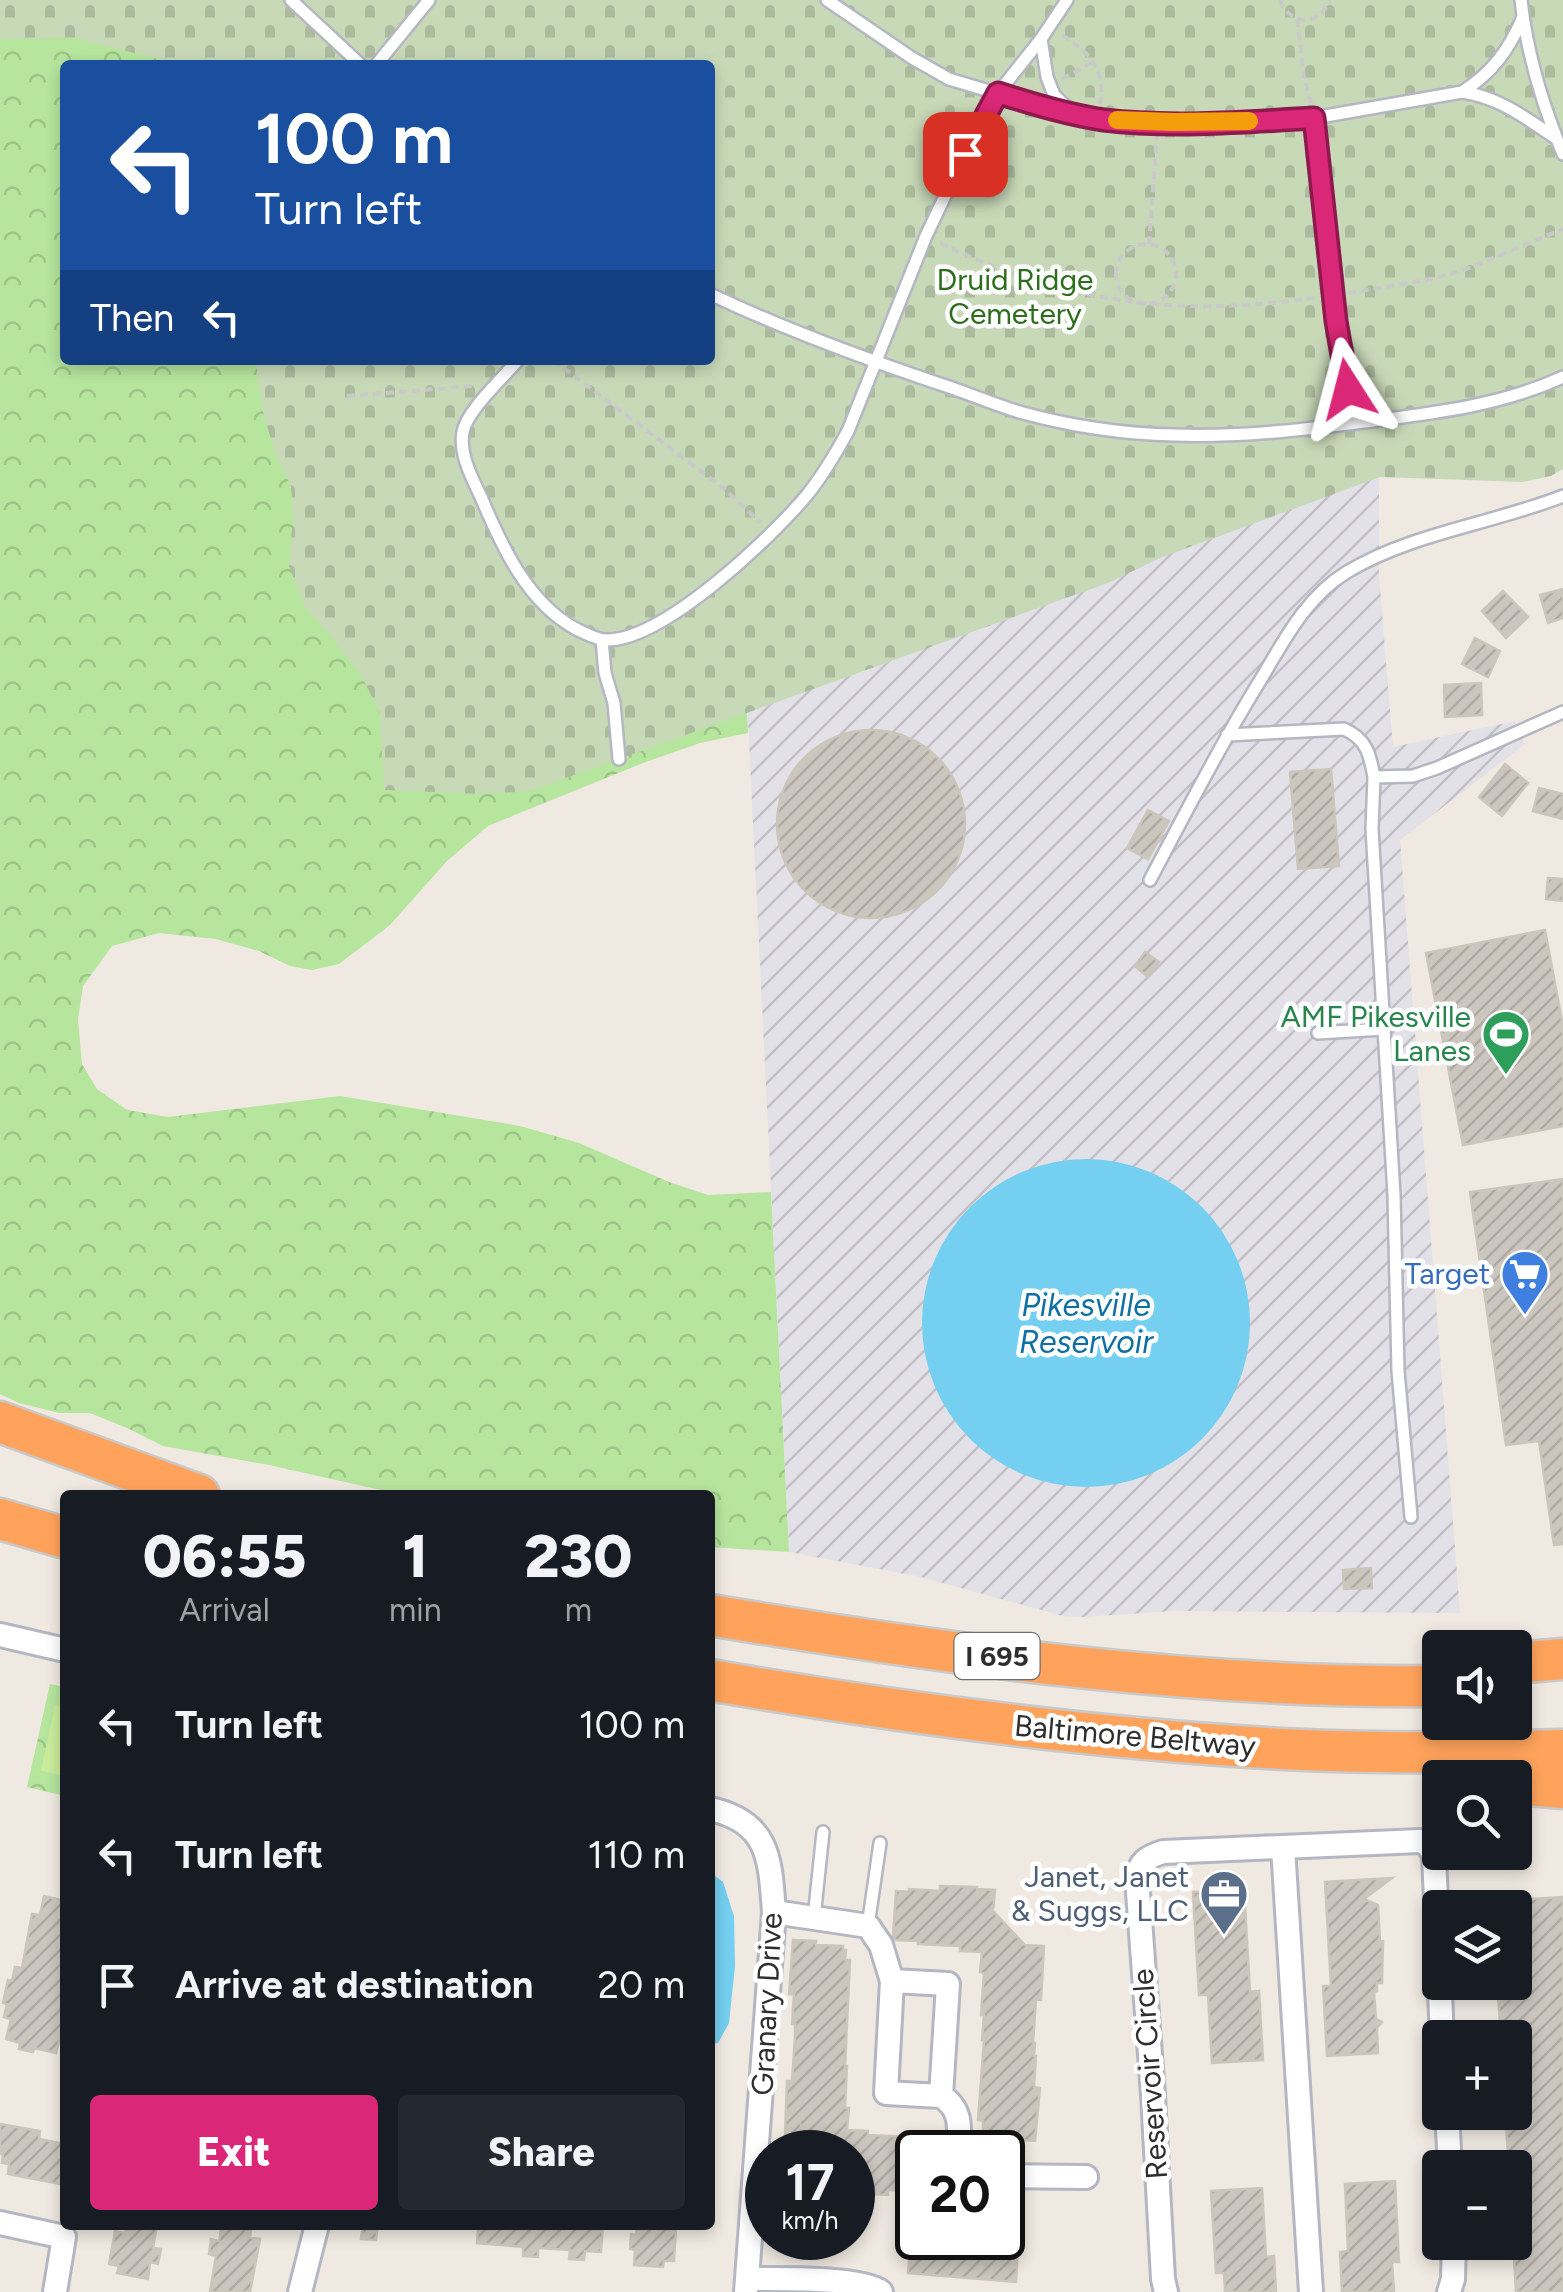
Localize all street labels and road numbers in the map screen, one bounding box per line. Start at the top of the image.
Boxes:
road number: I 695 [954,1633,1040,1679]
street label: Baltimore Beltway [1013,1707,1257,1764]
street label: Granary Drive [743,1912,790,2096]
street label: Reservoir Circle [1124,1968,1175,2180]

